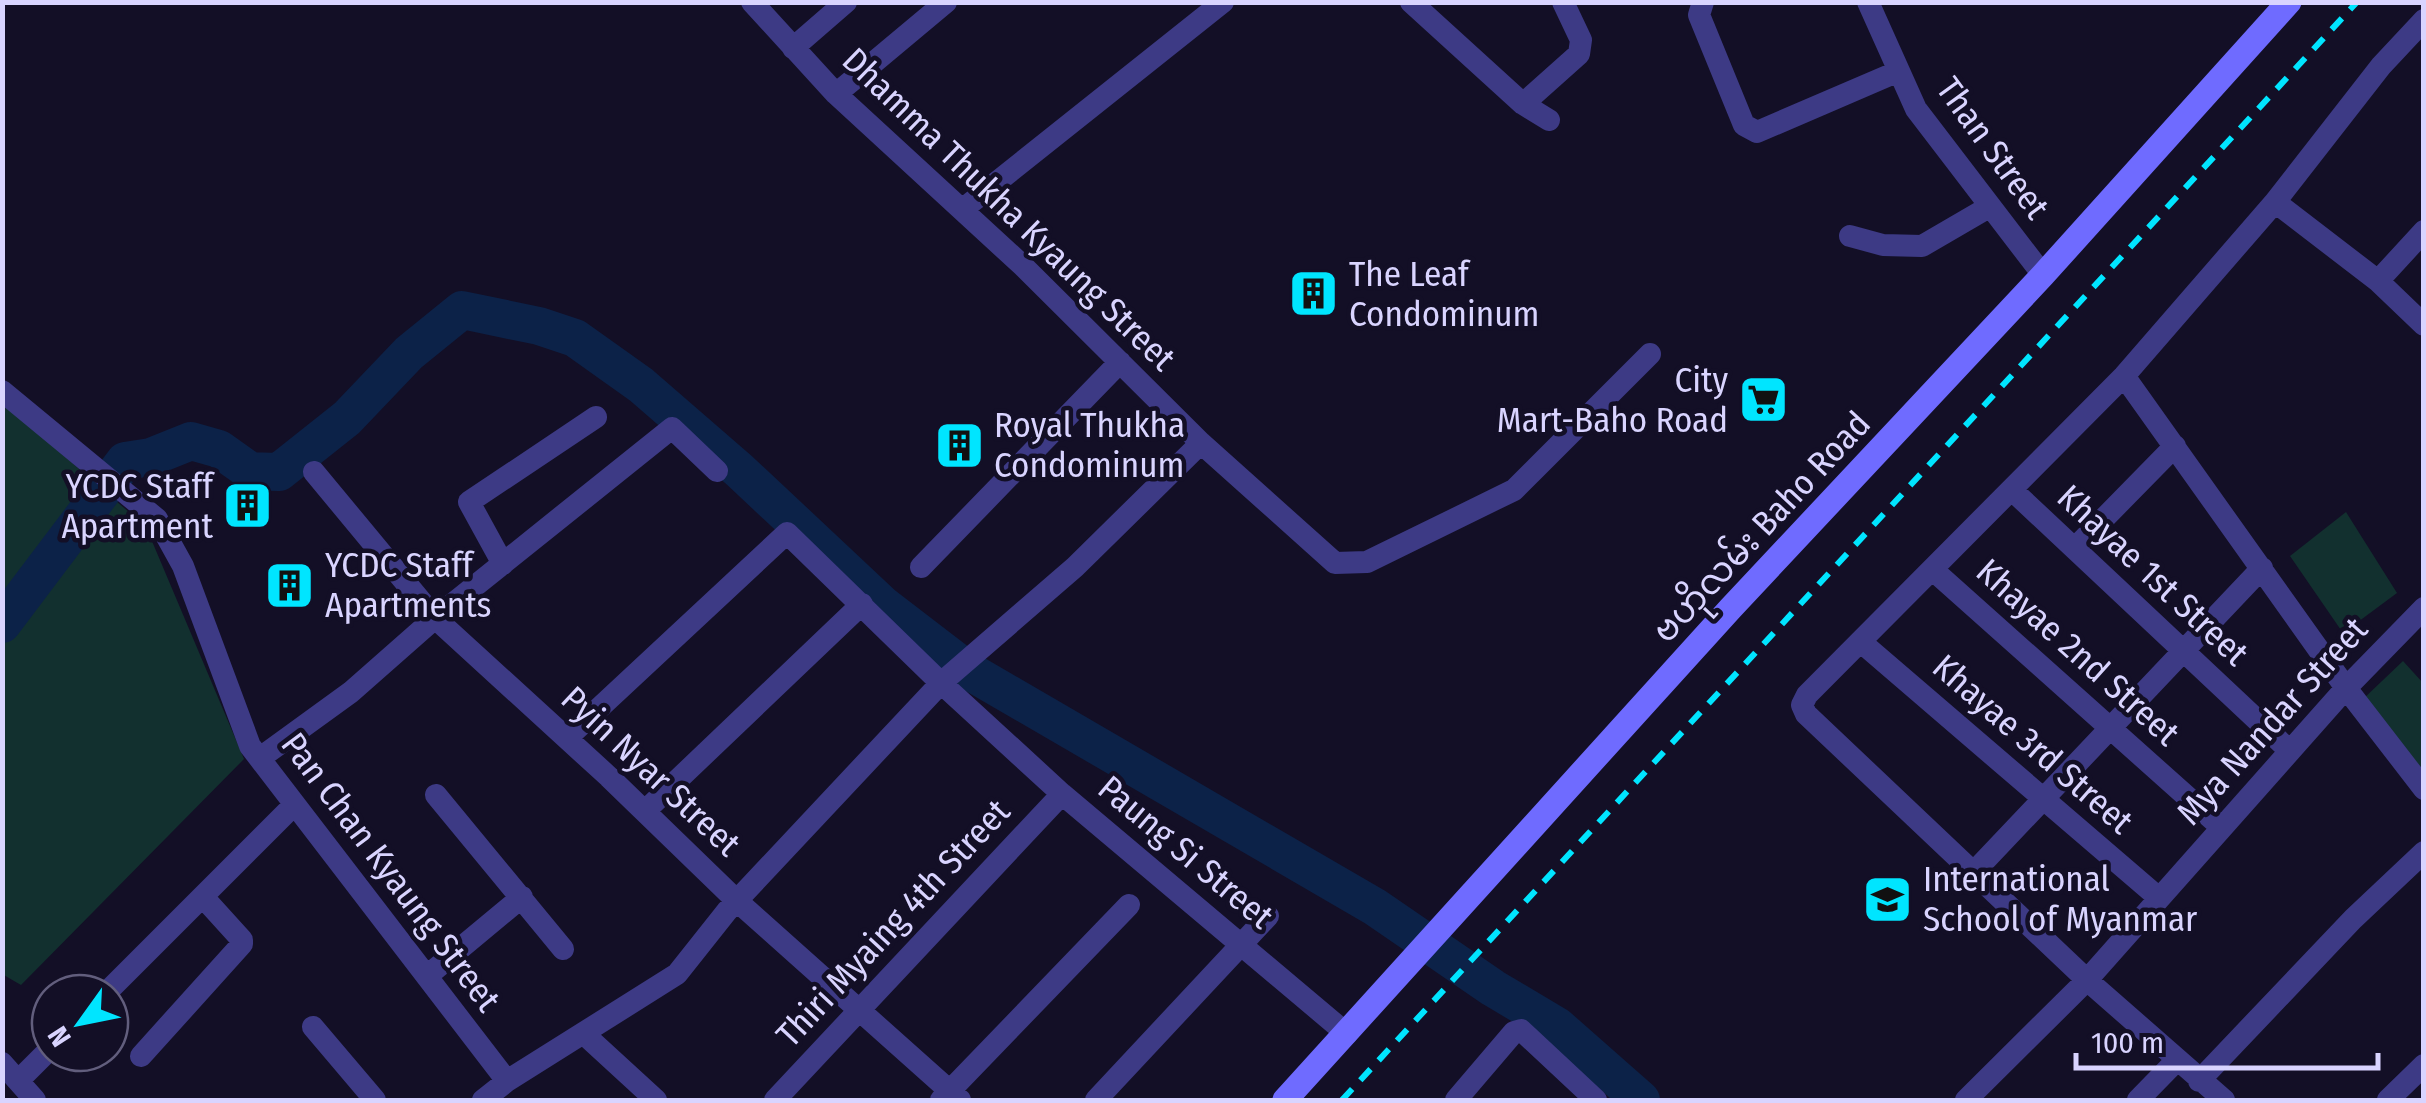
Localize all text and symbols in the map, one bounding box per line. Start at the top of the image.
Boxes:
street label: Dhamma Thukha Kyaung Street [834,39,1184,379]
street label: Than Street [1928,69,2059,227]
place label: The Leaf Condominum [1349,253,1540,335]
building icon: The Leaf Condominum [1288,268,1340,320]
place label: City Mart-Baho Road [1497,359,1728,441]
supermarket icon: City Mart-Baho Road [1737,374,1789,426]
street label: ဗဟိုလမ်း Baho Road [1641,401,1884,656]
place label: Royal Thukha Condominum [994,404,1185,486]
building icon: Royal Thukha Condominum [933,419,985,471]
place label: YCDC Staff Apartment [61,465,215,547]
street label: Khayae 1st Street [2049,476,2258,675]
building icon: YCDC Staff Apartment [222,480,274,532]
place label: YCDC Staff Apartments [325,544,492,626]
street label: Khayae 2nd Street [1968,550,2188,754]
building icon: YCDC Staff Apartments [264,559,316,611]
street label: Mya Nandar Street [2168,608,2377,833]
street label: Khayae 3rd Street [1924,646,2142,843]
street label: Pyin Nyar Street [553,677,750,865]
street label: Pan Chan Kyaung Street [273,724,510,1020]
street label: Paung Si Street [1090,767,1282,938]
street label: Thiri Myaing 4th Street [768,790,1019,1055]
place label: International School of Myanmar [1923,858,2197,940]
school or university icon: International School of Myanmar [1862,873,1914,925]
north arrow [30,973,130,1073]
scale bar [2076,1008,2378,1070]
text: N [41,1020,78,1052]
text: 100 m [2091,1025,2164,1061]

